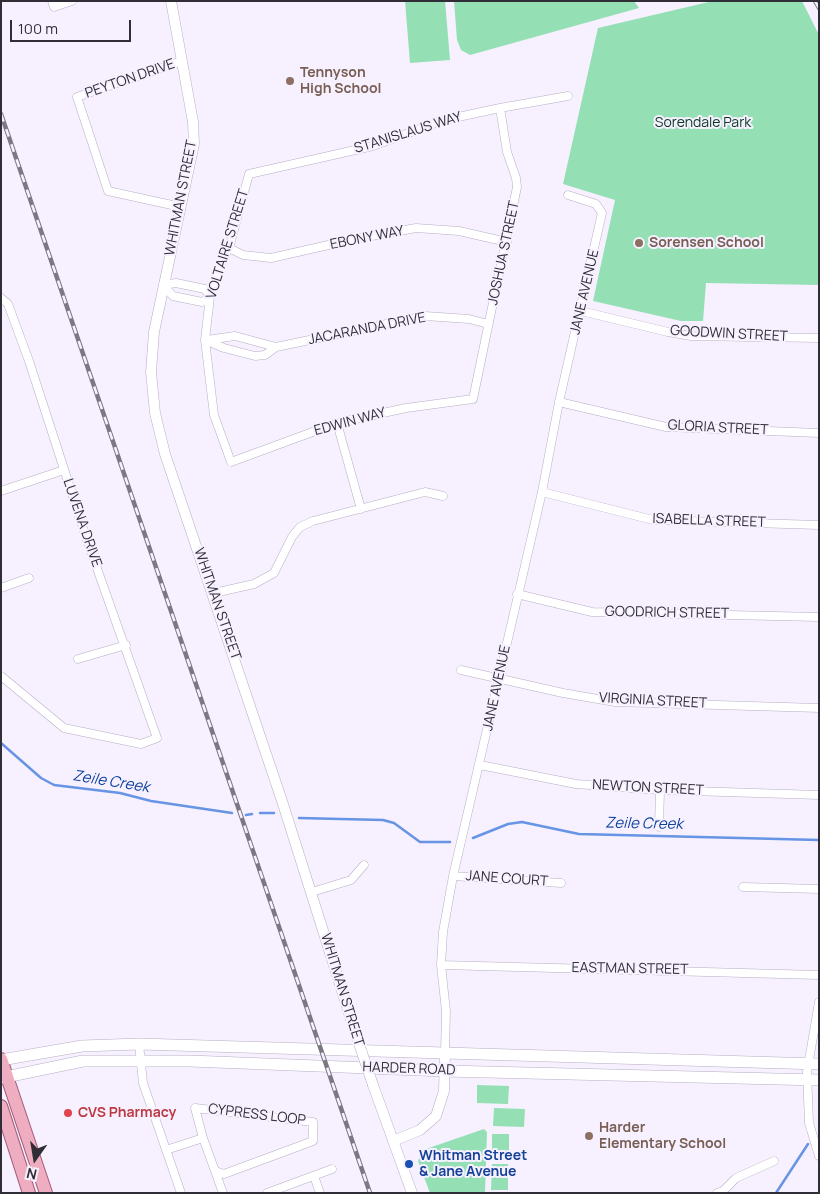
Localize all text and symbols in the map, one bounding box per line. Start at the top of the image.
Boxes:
scale bar [12,10,134,42]
text: 100 m [18,18,58,39]
street label: PEYTON DRIVE [83,56,177,102]
place label: Tennyson High School [300,65,381,98]
marker: Tennyson High School [284,75,296,87]
street label: STANISLAUS WAY [352,109,464,157]
park label: Sorendale Park [655,115,751,131]
street label: WHITMAN STREET [162,139,200,257]
street label: VOLTAIRE STREET [203,187,253,301]
street label: JOSHUA STREET [485,199,523,307]
street label: EBONY WAY [329,223,405,253]
place label: Sorensen School [649,235,764,251]
marker: Sorensen School [633,237,645,249]
street label: JANE AVENUE [567,248,603,336]
street label: JACARANDA DRIVE [307,309,427,349]
street label: GOODWIN STREET [670,323,788,345]
street label: EDWIN WAY [312,404,388,440]
street label: GLORIA STREET [667,417,769,439]
street label: LUVENA DRIVE [59,476,105,570]
street label: ISABELLA STREET [652,511,766,531]
street label: WHITMAN STREET [190,546,244,662]
street label: GOODRICH STREET [605,604,729,622]
street label: JANE AVENUE [480,644,514,732]
street label: VIRGINIA STREET [598,690,708,712]
water label: Zeile Creek [71,767,151,797]
street label: NEWTON STREET [592,777,704,799]
water label: Zeile Creek [605,814,683,834]
street label: JANE COURT [465,868,549,890]
street label: WHITMAN STREET [317,931,367,1049]
street label: EASTMAN STREET [572,960,688,978]
street label: HARDER ROAD [362,1059,456,1079]
street label: CYPRESS LOOP [207,1101,307,1129]
place label: CVS Pharmacy [78,1105,176,1121]
marker: CVS Pharmacy [62,1107,74,1119]
place label: Harder Elementary School [599,1120,726,1152]
marker: Harder Elementary School [583,1130,595,1142]
north arrow [10,1134,60,1184]
place label: Whitman Street & Jane Avenue [419,1148,527,1180]
marker: Whitman Street & Jane Avenue [403,1158,415,1170]
text: N [24,1164,39,1184]

